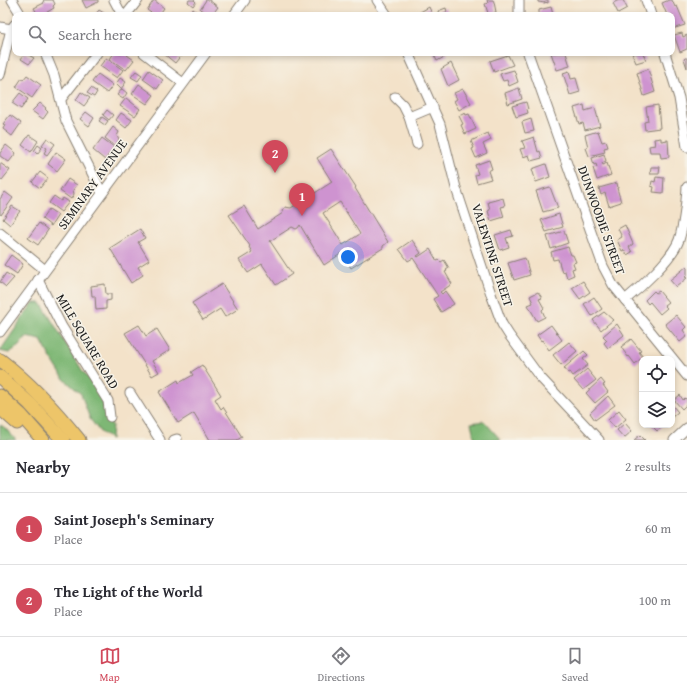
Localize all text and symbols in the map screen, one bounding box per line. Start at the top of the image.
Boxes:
search box [12,12,675,56]
icon: search [26,23,48,45]
text: Search here [58,24,132,45]
street label: SEMINARY AVENUE [53,135,132,233]
pin: 2 [262,140,288,173]
street label: DUNWOODIE STREET [573,163,630,278]
pin: 1 [289,183,315,216]
street label: VALENTINE STREET [467,201,518,310]
your location [338,247,358,267]
street label: MILE SQUARE ROAD [52,290,124,393]
map controls [639,356,675,428]
button: locate [639,356,675,392]
button: layers [639,392,675,428]
text: Nearby [16,454,70,479]
text: 2 results [625,457,671,476]
text: Saint Joseph's Seminary [54,509,214,530]
text: 1 [26,519,32,538]
text: 60 m [645,519,671,538]
text: Place [54,530,83,549]
text: The Light of the World [54,581,203,602]
text: 2 [26,591,32,610]
text: 100 m [639,591,671,610]
text: Place [54,602,83,621]
tab: Map [99,645,121,685]
tab: Directions [318,645,365,685]
tab: Saved [562,645,588,685]

